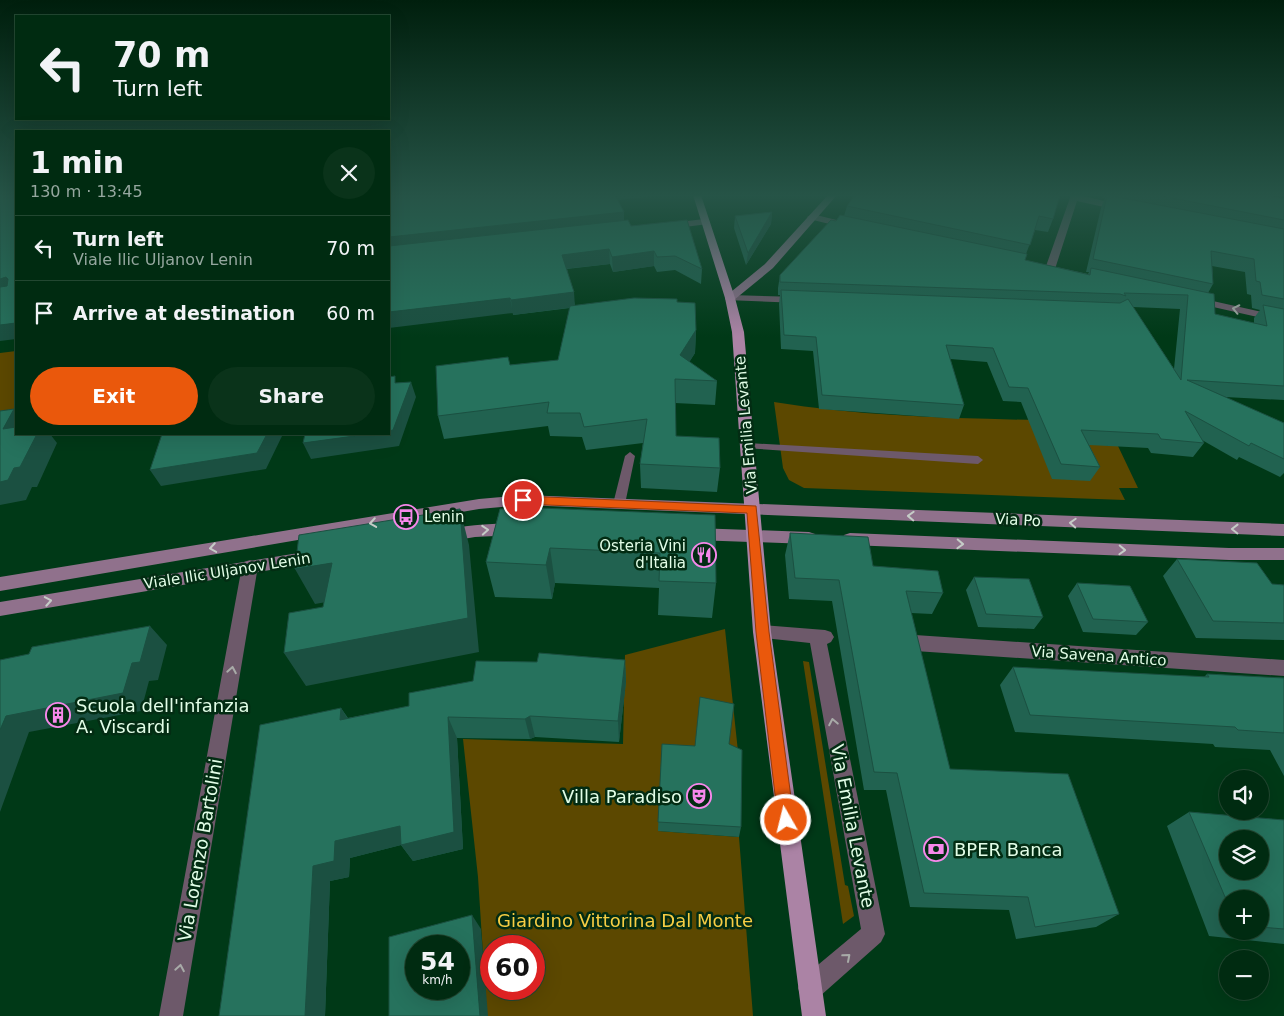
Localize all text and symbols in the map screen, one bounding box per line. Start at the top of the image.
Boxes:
icon: left [30,35,95,100]
text: 70 m [113,35,210,75]
text: Turn left [113,76,202,101]
text: 1 min [30,145,124,180]
button: close [323,147,375,199]
text: 130 m · 13:45 [30,182,143,201]
text: Turn left [73,228,164,250]
icon: left [30,234,58,262]
text: 70 m [326,237,375,259]
text: Viale Ilic Uljanov Lenin [73,250,253,269]
icon: arrive [30,299,58,327]
text: Arrive at destination [73,302,295,324]
text: 60 m [326,302,375,324]
one-way arrow [1232,305,1241,315]
street label: Via Emilia Levante [731,355,761,495]
button: Exit [30,367,198,425]
button: Share [208,367,375,425]
pin [502,479,544,521]
icon: arrive [509,486,537,514]
bus stop icon: Lenin [393,504,419,530]
place label: Lenin [424,508,465,526]
one-way arrow [906,510,914,521]
street label: Via Po [995,510,1041,530]
one-way arrow [369,517,377,527]
one-way arrow [1069,517,1077,528]
one-way arrow [1231,524,1239,534]
one-way arrow [481,525,489,536]
place label: Osteria Vini d'Italia [599,537,686,572]
one-way arrow [956,538,964,549]
restaurant icon: Osteria Vini d'Italia [691,542,717,568]
one-way arrow [208,543,217,553]
one-way arrow [1119,545,1127,555]
street label: Viale Ilic Uljanov Lenin [142,549,312,593]
one-way arrow [44,596,52,607]
street label: Via Savena Antico [1031,642,1167,670]
one-way arrow [227,666,237,674]
place label: Scuola dell'infanzia A. Viscardi [76,695,250,737]
building icon: Scuola dell'infanzia A. Viscardi [45,702,71,728]
one-way arrow [828,718,839,727]
street label: Via Emilia Levante [827,742,879,910]
street label: Via Lorenzo Bartolini [174,757,226,943]
map controls [1219,770,1269,1000]
button: sound [1219,770,1269,820]
theatre icon: Villa Paradiso [686,783,712,809]
place label: Villa Paradiso [562,786,682,807]
position arrow [759,793,811,845]
button: layers [1219,830,1269,880]
bank icon: BPER Banca [923,836,949,862]
place label: BPER Banca [954,839,1063,860]
button: + [1219,890,1269,940]
park label: Giardino Vittorina Dal Monte [497,910,753,931]
speed limit sign: 60 [480,935,545,1000]
text: 54 [420,947,455,976]
button: − [1219,950,1269,1000]
one-way arrow [841,954,850,962]
one-way arrow [174,964,184,972]
text: km/h [422,973,453,987]

